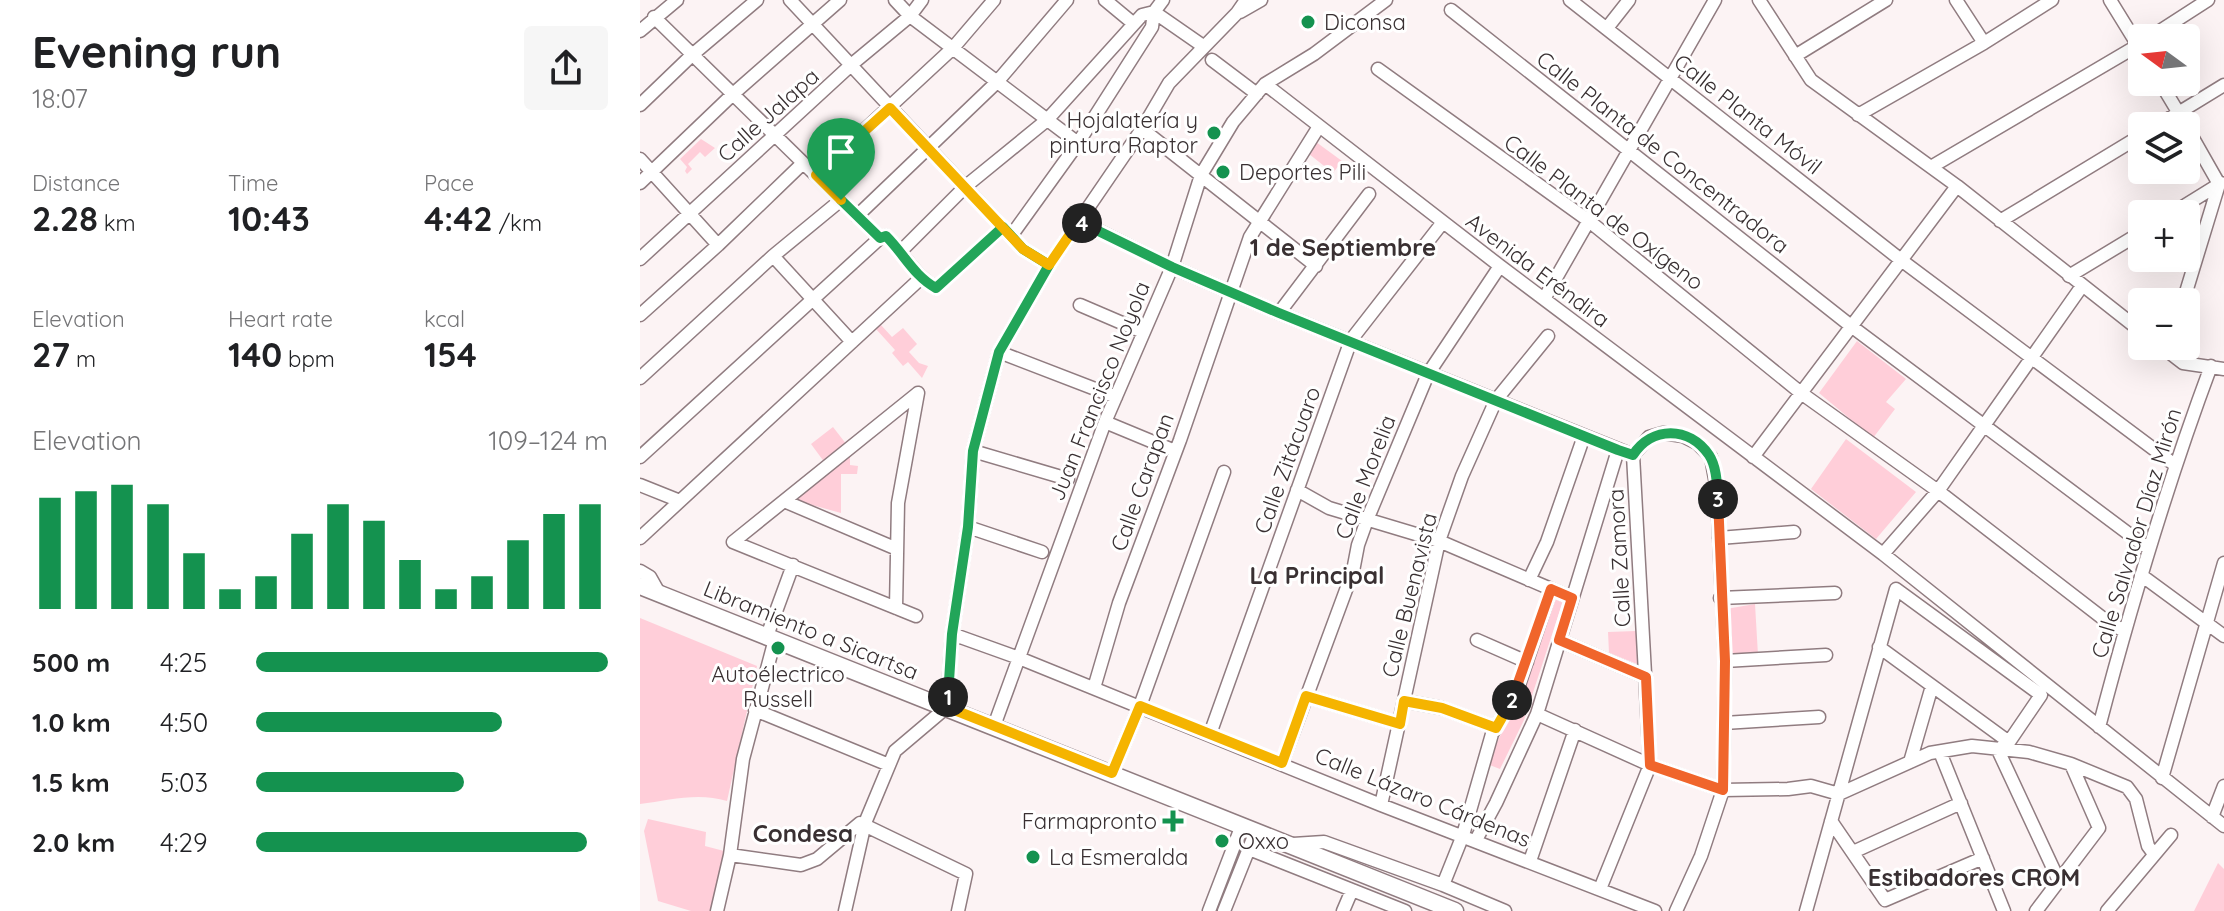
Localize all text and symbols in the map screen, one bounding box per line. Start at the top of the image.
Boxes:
place label: Diconsa [1324,8,1406,36]
marker: Diconsa [1299,13,1317,31]
text: Evening run [32,24,281,79]
north arrow [2128,24,2200,96]
map controls [2128,24,2200,360]
button: share [524,26,608,110]
street label: Calle Planta de Concentradora [1531,45,1795,259]
street label: Calle Planta Móvil [1669,48,1827,180]
street label: Calle Jalapa [711,62,825,168]
text: 18:07 [32,82,88,115]
place label: Hojalatería y pintura Raptor [1049,106,1199,159]
button: layers [2128,112,2200,184]
pin [807,118,875,200]
marker: Hojalatería y pintura Raptor [1205,124,1223,142]
street label: Calle Planta de Oxígeno [1499,128,1709,296]
icon: arrive [819,130,863,174]
place label: Deportes Pili [1239,158,1366,186]
marker: Deportes Pili [1214,163,1232,181]
text: Distance [32,169,120,197]
text: Time [228,169,279,197]
text: Pace [424,169,474,197]
text: 2.28 [32,197,98,240]
text: 10:43 [228,197,310,240]
text: 4:42 [424,197,493,240]
button: + [2128,200,2200,272]
pin: 4 [1062,203,1102,243]
street label: Avenida Eréndira [1461,207,1615,333]
text: km [98,209,136,237]
text: /km [493,209,542,237]
text: 4 [1076,209,1088,237]
district label: 1 de Septiembre [1250,232,1436,262]
street label: Juan Francisco Noyola [1042,277,1156,505]
button: − [2128,288,2200,360]
text: Elevation [32,305,125,333]
text: Heart rate [228,305,333,333]
text: kcal [424,305,465,333]
text: 27 [32,333,70,376]
text: 140 [228,333,282,376]
text: 154 [424,333,477,376]
text: m [70,345,96,373]
text: bpm [282,345,335,373]
street label: Calle Zitácuaro [1247,383,1327,537]
street label: Calle Salvador Díaz Mirón [2085,405,2187,661]
street label: Calle Carapan [1104,409,1180,555]
street label: Calle Morelia [1328,411,1402,543]
text: Elevation [32,424,142,457]
text: 109–124 m [488,424,608,457]
pin: 3 [1698,479,1738,519]
text: 3 [1712,485,1724,513]
street label: Calle Zamora [1601,488,1637,628]
street label: Calle Buenavista [1375,510,1443,680]
district label: La Principal [1250,560,1384,590]
street label: Libramiento a Sicartsa [700,574,922,686]
marker: Autoélectrico Russell [769,639,787,657]
text: 500 m [32,646,110,679]
text: 4:25 [160,646,207,679]
place label: Autoélectrico Russell [711,660,845,713]
pin: 1 [928,677,968,717]
pin: 2 [1492,680,1532,720]
text: 1 [944,683,952,711]
text: 2 [1506,686,1518,714]
text: 1.0 km [32,706,111,739]
text: 4:50 [160,706,208,739]
street label: Calle Lázaro Cárdenas [1311,741,1535,853]
text: 1.5 km [32,766,110,799]
text: 5:03 [160,766,208,799]
place label: Farmapronto [1022,807,1157,835]
marker: Farmapronto [1164,812,1182,830]
district label: Condesa [753,818,853,848]
text: 2.0 km [32,826,115,859]
text: 4:29 [160,826,207,859]
place label: Oxxo [1238,827,1289,855]
marker: Oxxo [1213,832,1231,850]
place label: La Esmeralda [1049,843,1188,871]
marker: La Esmeralda [1024,848,1042,866]
district label: Estibadores CROM [1868,862,2080,892]

